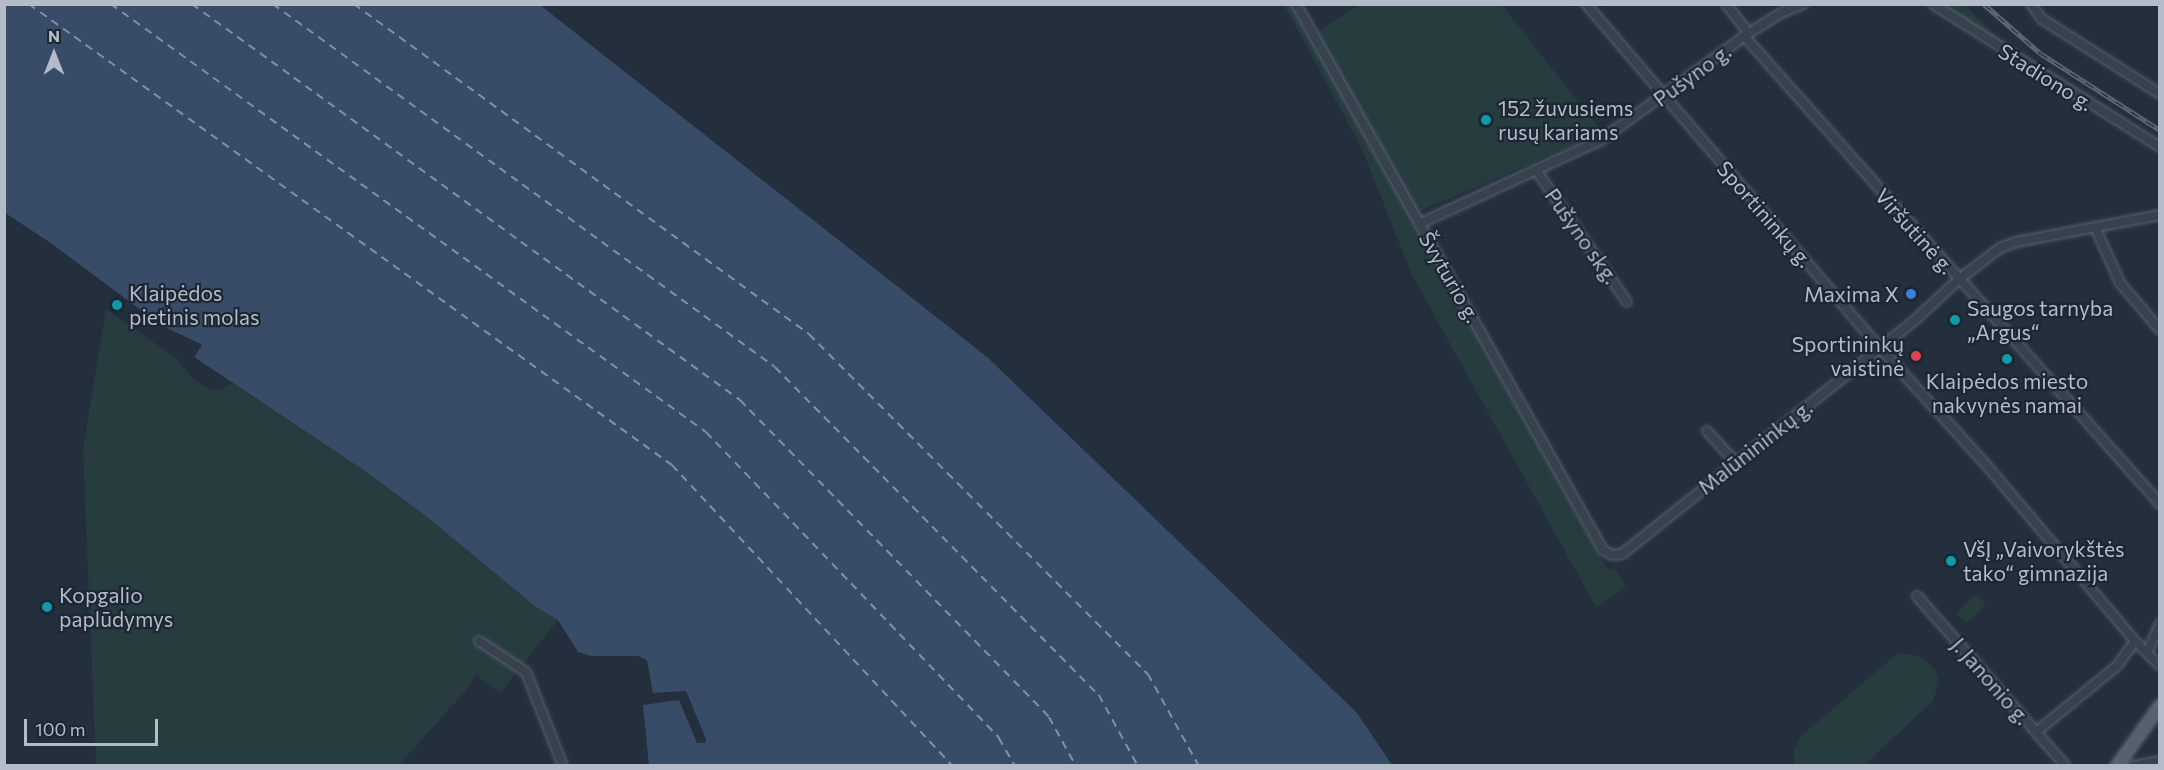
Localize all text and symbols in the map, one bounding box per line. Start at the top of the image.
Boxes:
north arrow [24,24,84,84]
text: N [48,26,60,45]
street label: Pušyno g. [1648,38,1736,112]
street label: Stadiono g. [1994,38,2098,116]
place label: 152 žuvusiems rusų kariams [1498,95,1633,145]
marker: 152 žuvusiems rusų kariams [1479,113,1493,127]
street label: Sportininkų g. [1712,156,1818,272]
street label: Pušyno skg. [1540,183,1624,289]
street label: Viršutinė g. [1870,183,1960,279]
street label: Švyturio g. [1414,227,1486,327]
place label: Klaipėdos pietinis molas [129,280,259,330]
place label: Maxima X [1804,281,1899,307]
marker: Maxima X [1904,287,1918,301]
place label: Saugos tarnyba „Argus“ [1967,295,2113,345]
marker: Klaipėdos pietinis molas [110,298,124,312]
marker: Saugos tarnyba „Argus“ [1948,313,1962,327]
place label: Sportininkų vaistinė [1792,331,1904,381]
marker: Sportininkų vaistinė [1909,349,1923,363]
marker: Klaipėdos miesto nakvynės namai [2000,352,2014,366]
place label: Klaipėdos miesto nakvynės namai [1926,368,2088,418]
street label: Malūnininkų g. [1693,394,1817,500]
place label: VšĮ „Vaivorykštės tako“ gimnazija [1963,536,2125,586]
marker: VšĮ „Vaivorykštės tako“ gimnazija [1944,554,1958,568]
place label: Kopgalio paplūdymys [59,582,173,632]
marker: Kopgalio paplūdymys [40,600,54,614]
street label: J. Janonio g. [1946,632,2036,730]
scale bar [27,707,160,745]
text: 100 m [35,718,85,740]

